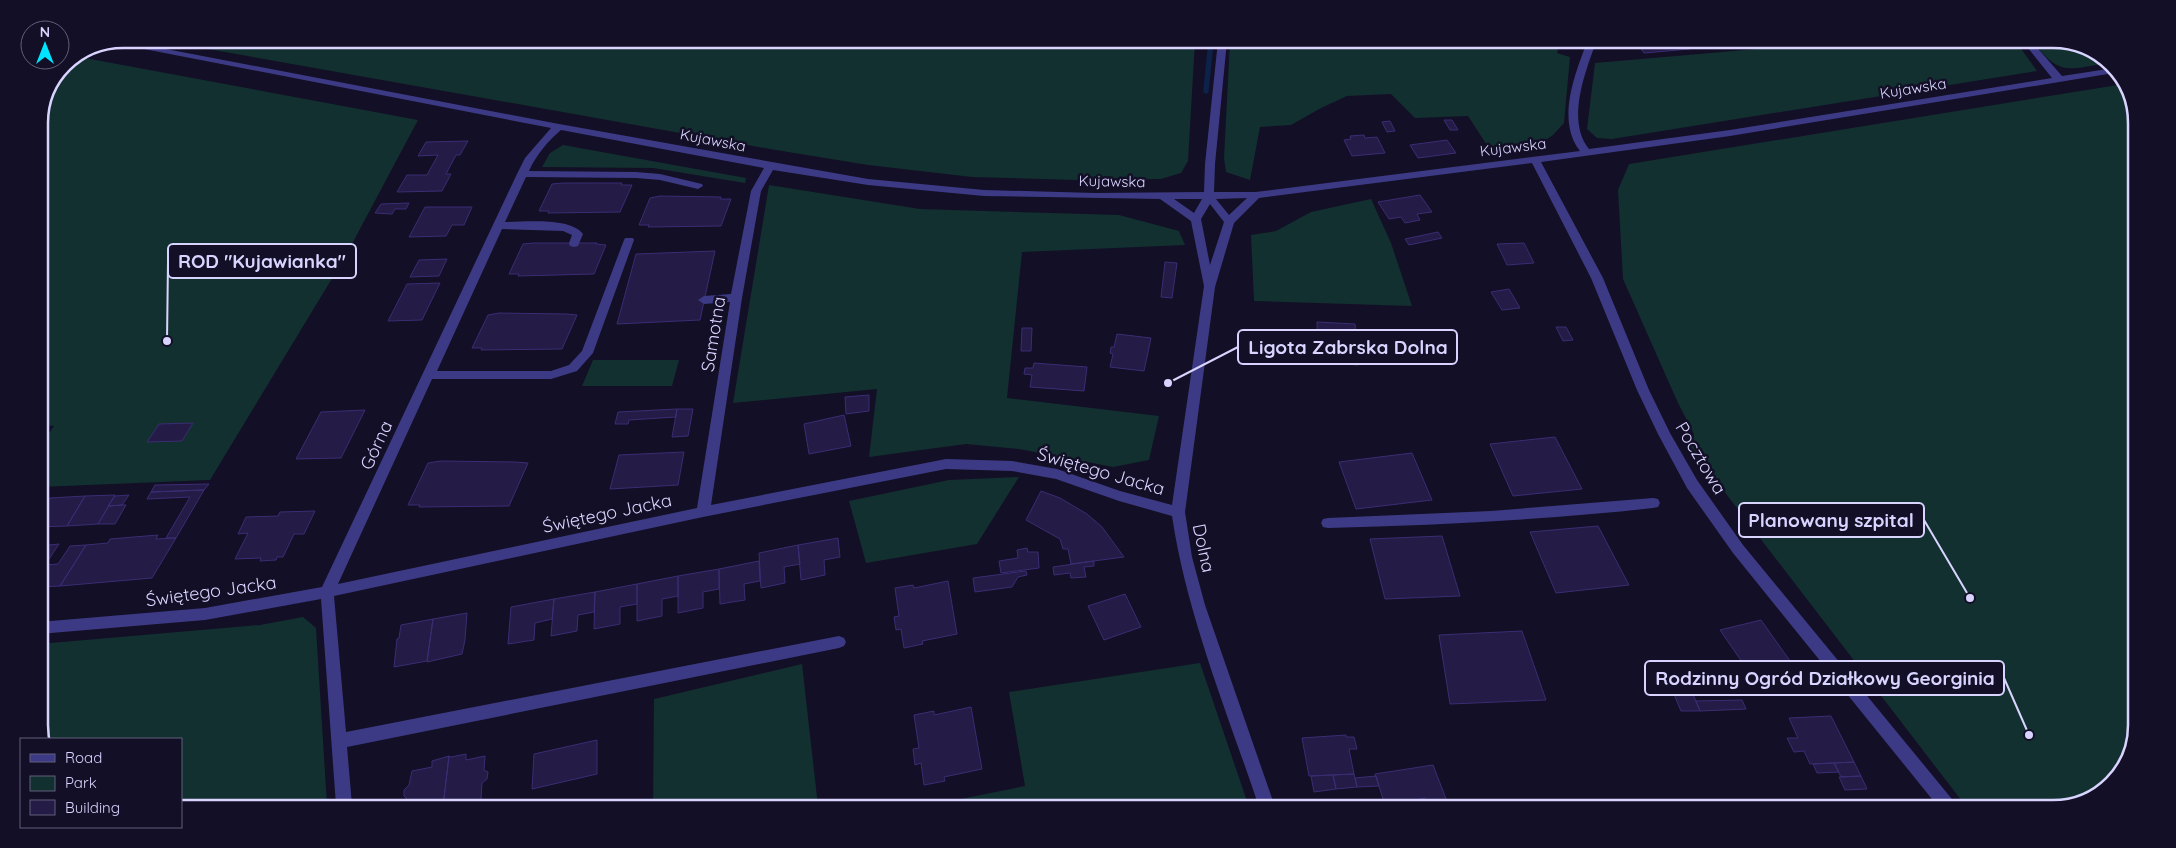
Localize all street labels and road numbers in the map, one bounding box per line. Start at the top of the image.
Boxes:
street label: Kujawska [1879,73,1947,103]
street label: Kujawska [678,124,748,156]
street label: Kujawska [1479,133,1547,161]
street label: Kujawska [1078,171,1146,191]
street label: Samotna [696,295,730,373]
street label: Górna [355,417,397,473]
street label: Pocztowa [1670,417,1732,499]
street label: Świętego Jacka [1035,442,1167,500]
street label: Świętego Jacka [540,488,674,538]
street label: Dolna [1188,521,1220,575]
street label: Świętego Jacka [144,570,278,612]

